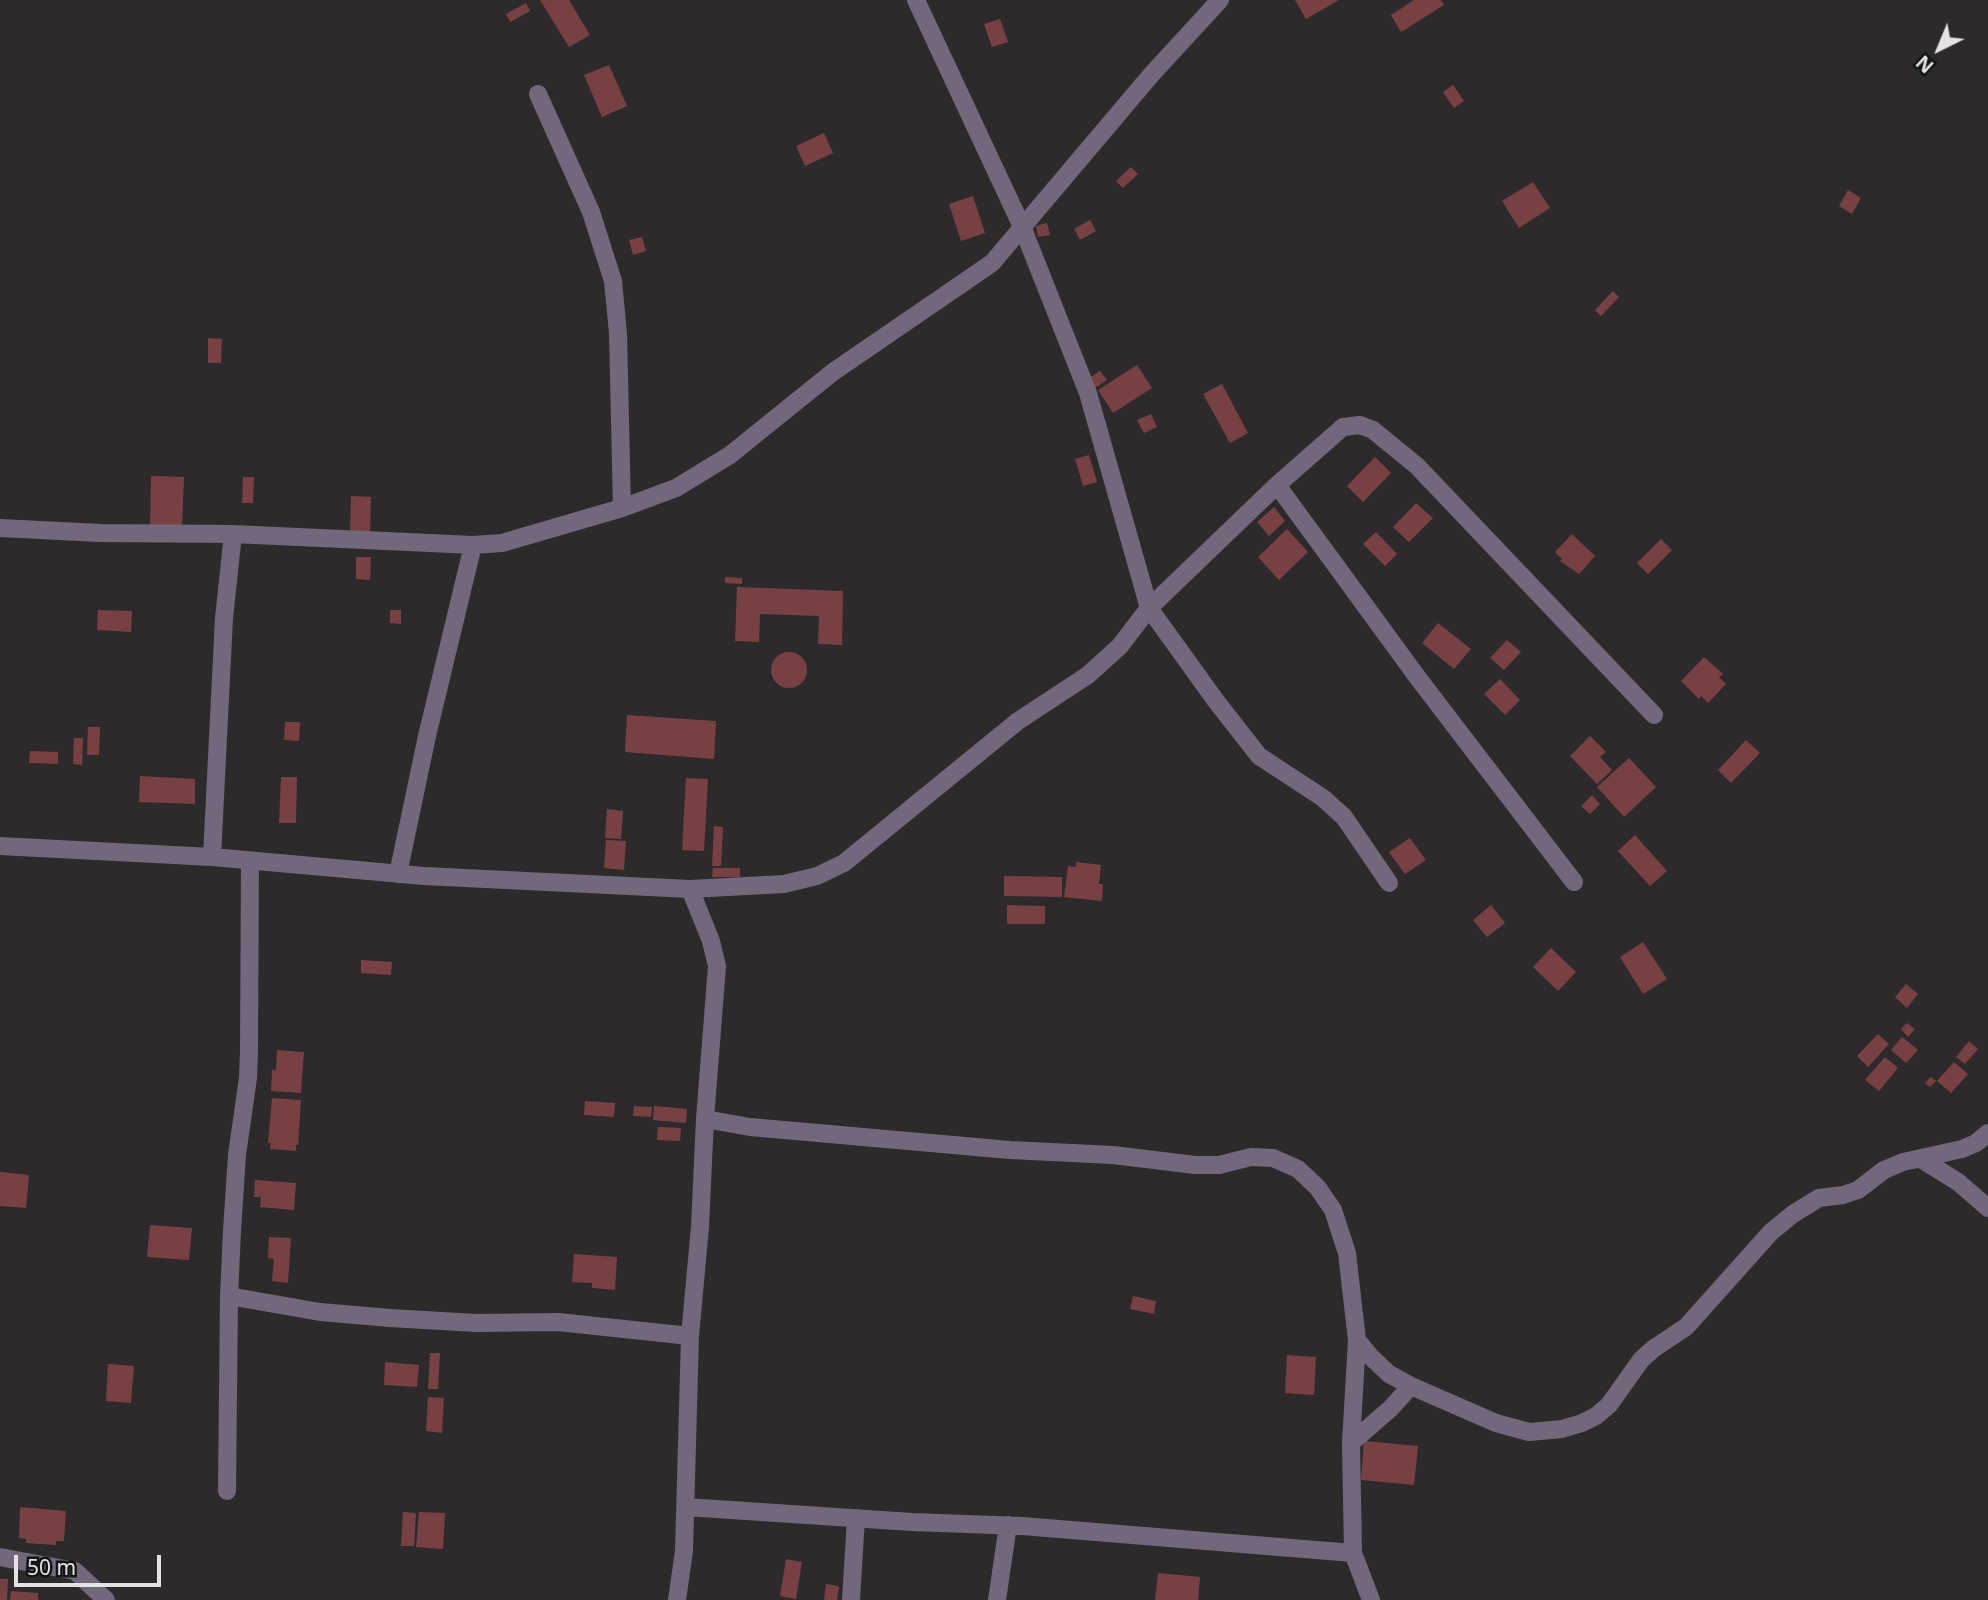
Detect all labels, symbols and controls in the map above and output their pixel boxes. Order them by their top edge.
north arrow [1904,14,1974,84]
text: N [1910,50,1939,79]
scale bar [18,1540,164,1584]
text: 50 m [27,1553,76,1581]

